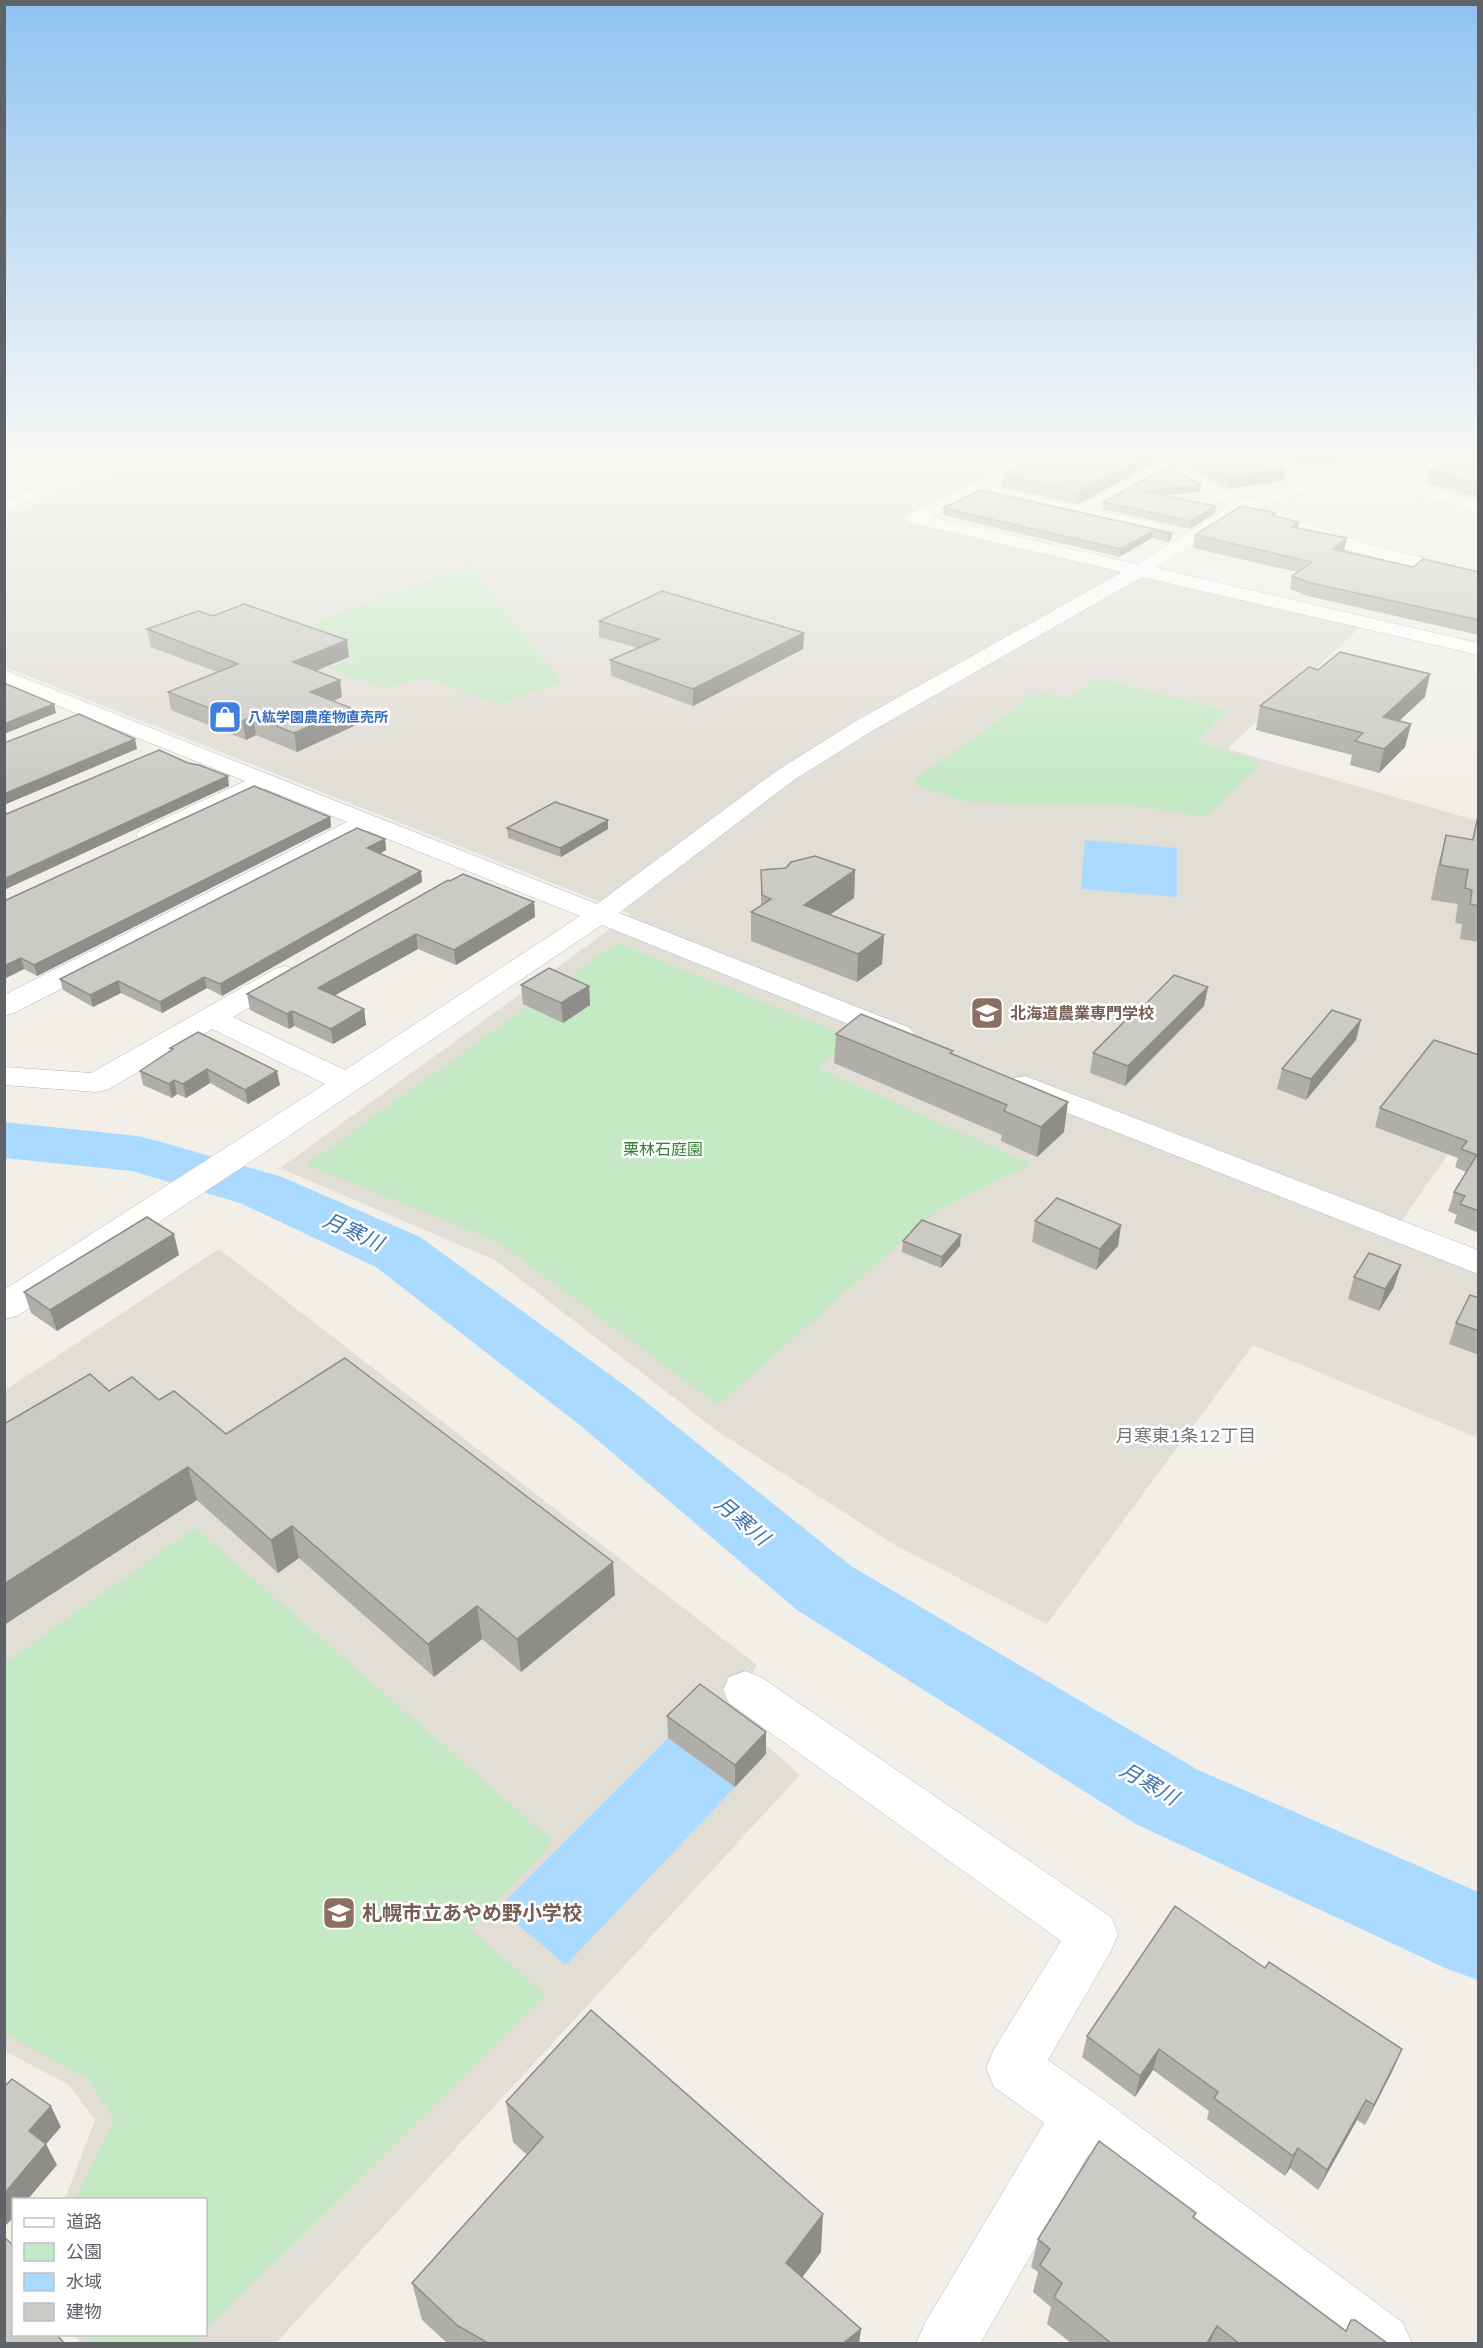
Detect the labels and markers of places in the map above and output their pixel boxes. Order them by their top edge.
shop icon: 八紘学園農産物直売所 [207,699,243,735]
place label: 八紘学園農産物直売所 [248,708,388,726]
school or university icon: 北海道農業専門学校 [969,995,1005,1031]
place label: 北海道農業専門学校 [1010,1003,1154,1023]
school or university icon: 札幌市立あやめ野小学校 [321,1895,357,1931]
place label: 札幌市立あやめ野小学校 [362,1900,582,1925]

